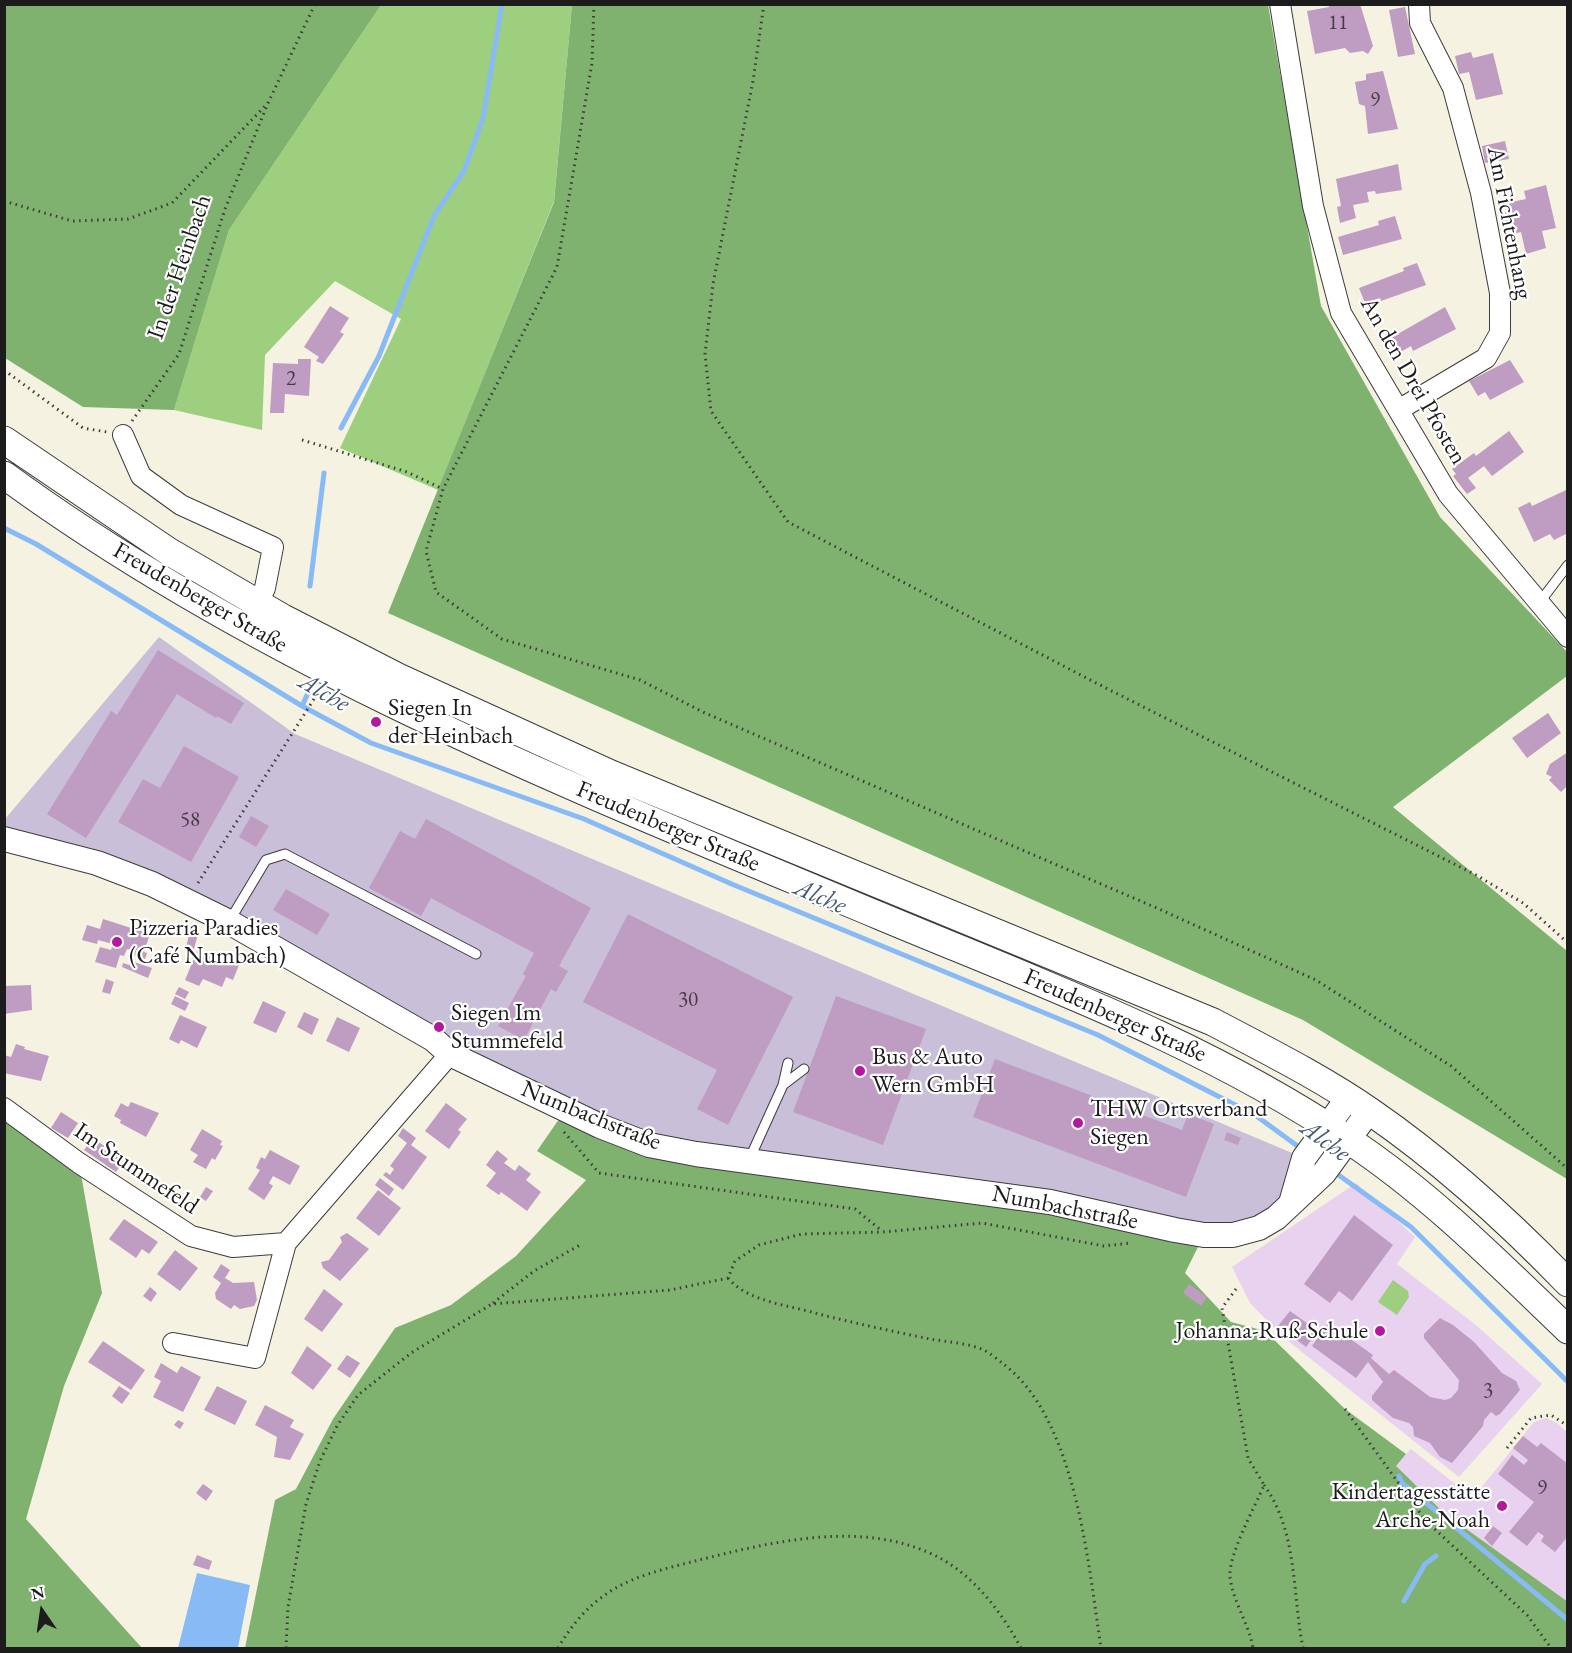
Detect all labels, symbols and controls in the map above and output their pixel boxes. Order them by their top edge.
house number: 11 [1328,10,1348,36]
house number: 9 [1370,87,1380,113]
street label: Am Fichtenhang [1480,144,1538,302]
street label: In der Heinbach [142,191,218,343]
street label: An den Drei Pfosten [1353,292,1473,470]
house number: 2 [286,366,296,392]
street label: Freudenberger Straße [108,536,292,660]
water label: Alche [293,666,355,720]
place label: Siegen In der Heinbach [388,694,513,750]
marker: Siegen In der Heinbach [369,715,383,729]
street label: Freudenberger Straße [572,775,764,879]
house number: 58 [180,807,200,833]
water label: Alche [789,872,851,922]
place label: Pizzeria Paradies (Café Numbach) [129,914,286,970]
marker: Pizzeria Paradies (Café Numbach) [110,935,124,949]
street label: Freudenberger Straße [1019,963,1211,1069]
house number: 30 [678,987,698,1013]
place label: Siegen Im Stummefeld [451,999,563,1055]
marker: Siegen Im Stummefeld [432,1020,446,1034]
place label: Bus & Auto Wern GmbH [872,1043,994,1099]
marker: Bus & Auto Wern GmbH [853,1064,867,1078]
street label: Numbachstraße [517,1075,665,1157]
place label: THW Ortsverband Siegen [1090,1095,1267,1151]
water label: Alche [1294,1113,1356,1169]
marker: THW Ortsverband Siegen [1071,1116,1085,1130]
street label: Im Stummefeld [68,1117,204,1221]
street label: Numbachstraße [989,1180,1141,1236]
place label: Johanna-Ruß-Schule [1175,1317,1368,1345]
marker: Johanna-Ruß-Schule [1373,1324,1387,1338]
house number: 3 [1483,1378,1493,1404]
house number: 9 [1537,1475,1547,1501]
place label: Kindertagesstätte Arche-Noah [1332,1478,1490,1534]
marker: Kindertagesstätte Arche-Noah [1495,1499,1509,1513]
north arrow [12,1581,72,1641]
text: N [29,1581,47,1605]

